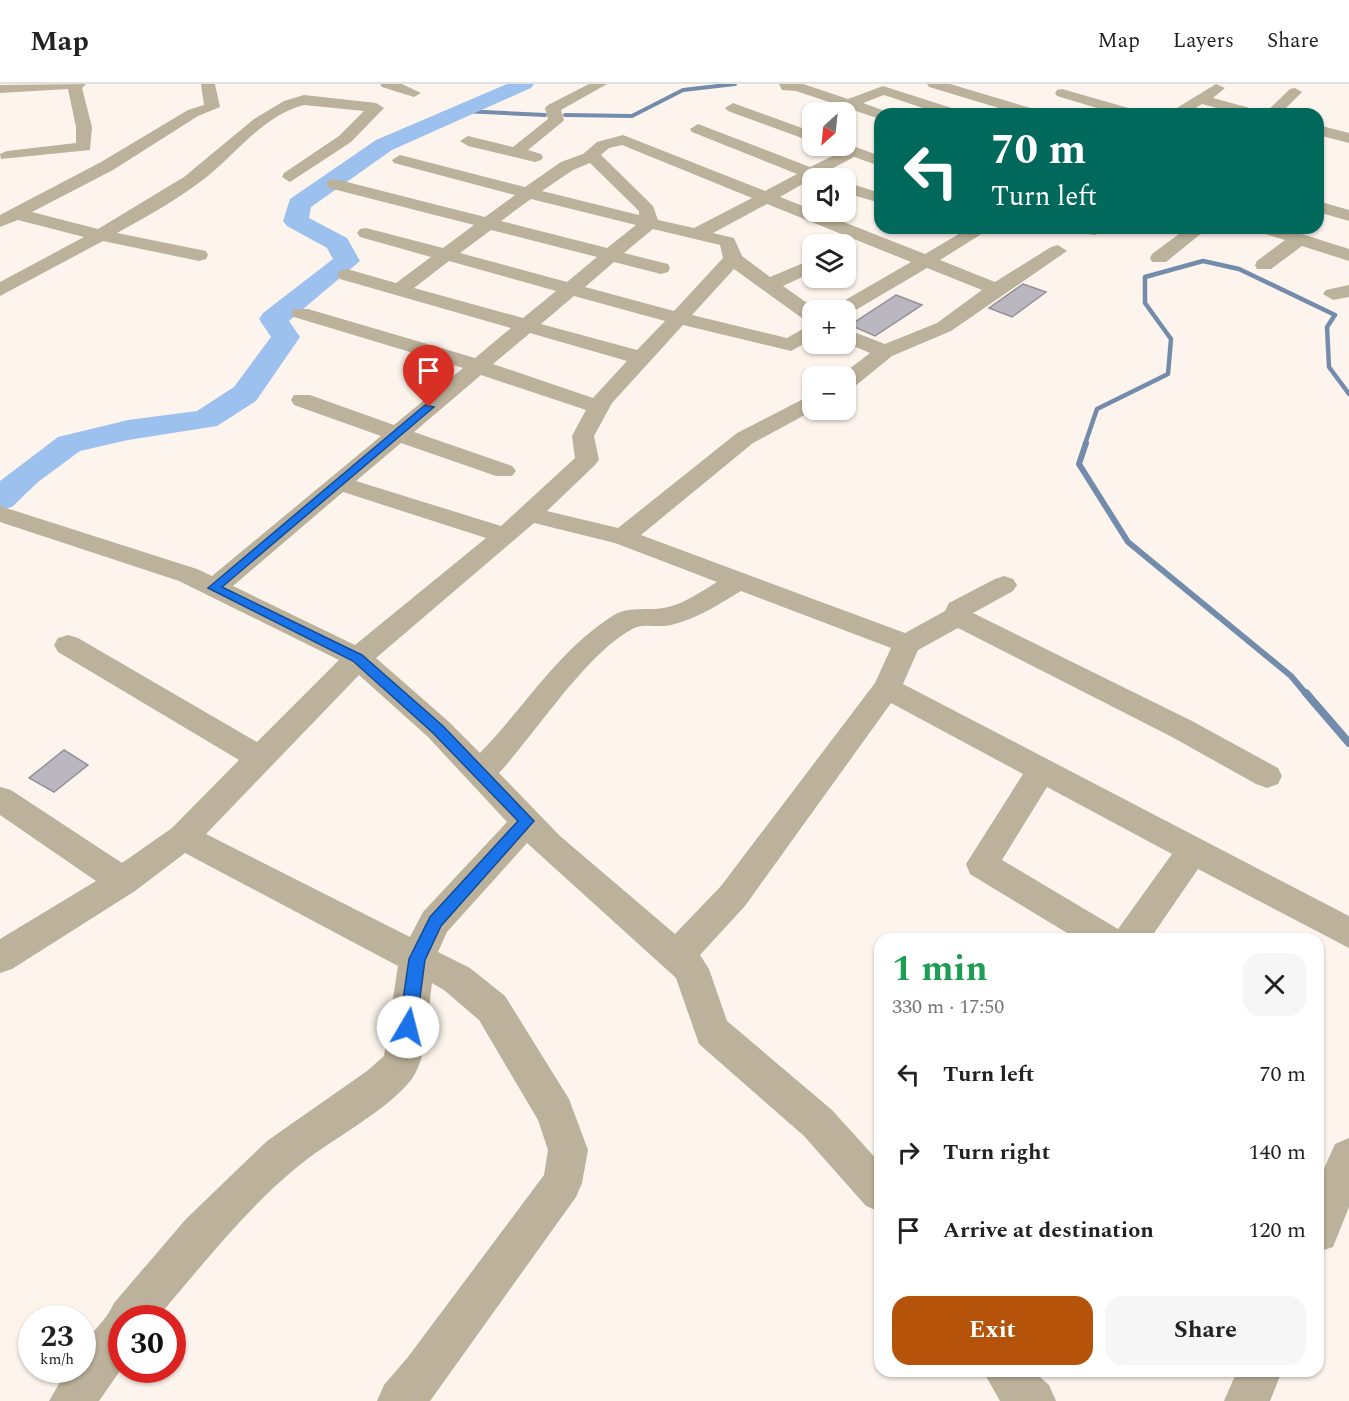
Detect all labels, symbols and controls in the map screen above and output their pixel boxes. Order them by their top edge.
text: Map [30,20,89,63]
text: Map [1098,25,1140,57]
text: Layers [1173,25,1234,57]
text: Share [1267,25,1319,57]
north arrow [802,102,856,156]
map controls [802,102,856,420]
text: 70 m [991,119,1086,182]
icon: left [892,132,970,210]
button: sound [802,168,856,222]
text: Turn left [991,176,1097,218]
button: layers [802,234,856,288]
button: + [802,300,856,354]
pin [403,345,454,407]
icon: arrive [412,354,445,387]
button: − [802,366,856,420]
text: 1 min [892,942,988,997]
button: close [1243,953,1306,1016]
text: 330 m · 17:50 [892,992,1004,1022]
position arrow [376,995,440,1059]
icon: left [892,1058,925,1091]
text: Turn left [943,1058,1035,1091]
text: 70 m [1260,1058,1306,1091]
icon: right [892,1136,925,1169]
text: Turn right [943,1136,1050,1169]
text: 140 m [1249,1136,1306,1169]
icon: arrive [892,1214,925,1247]
text: Arrive at destination [943,1214,1154,1247]
text: 120 m [1249,1214,1306,1247]
button: Exit [892,1296,1093,1365]
button: Share [1105,1296,1306,1365]
speed limit sign: 30 [108,1305,186,1383]
text: 23 [40,1314,74,1360]
text: km/h [40,1348,74,1371]

